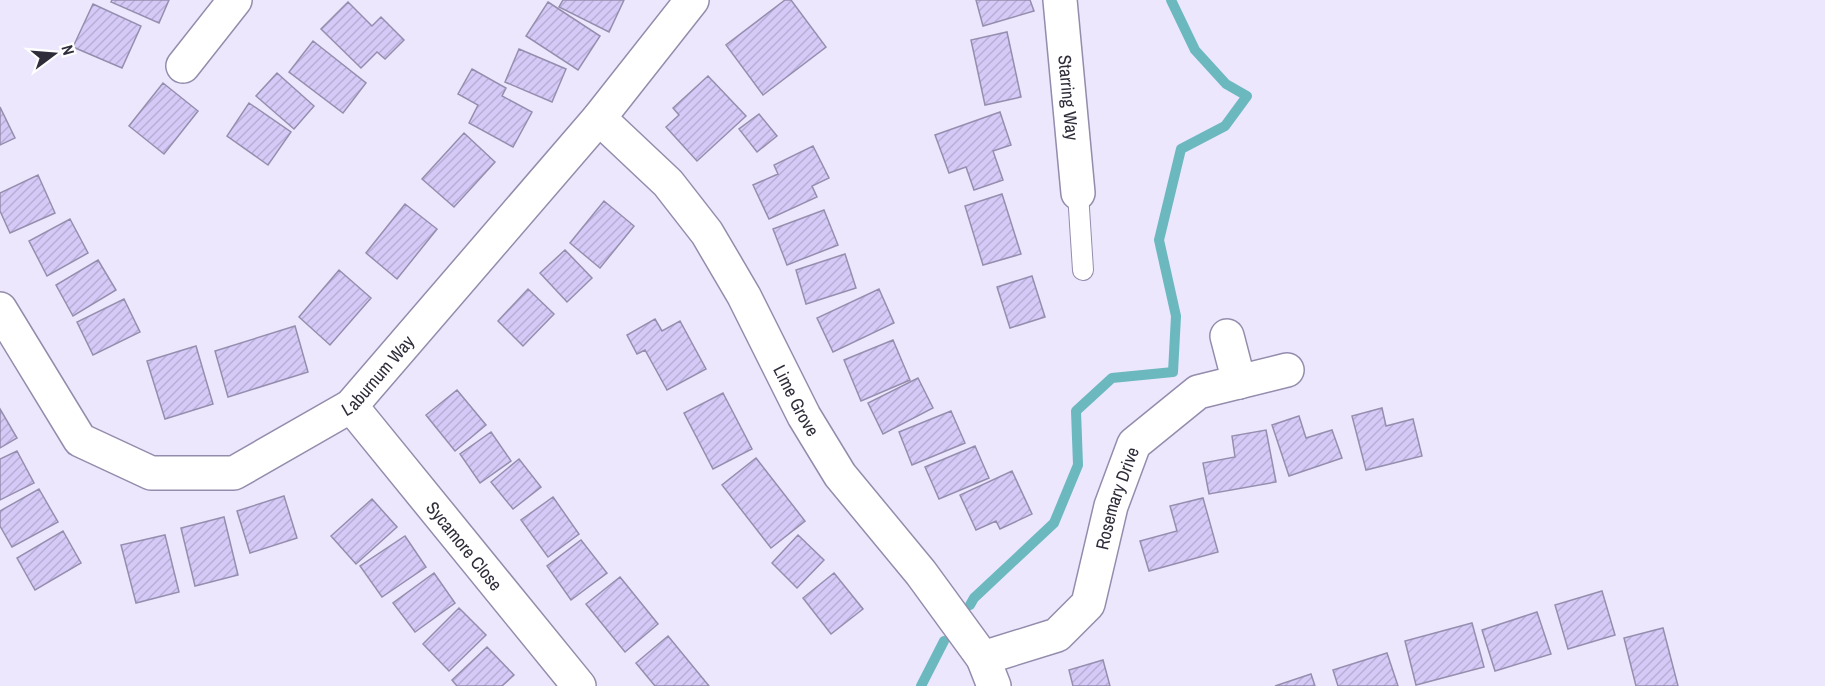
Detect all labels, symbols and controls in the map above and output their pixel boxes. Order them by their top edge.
north arrow [24,24,84,84]
text: N [57,42,80,57]
street label: Starring Way [1053,54,1086,142]
street label: Laburnum Way [337,329,420,422]
street label: Lime Grove [768,360,826,441]
street label: Rosemary Drive [1089,443,1144,552]
street label: Sycamore Close [421,496,509,595]

